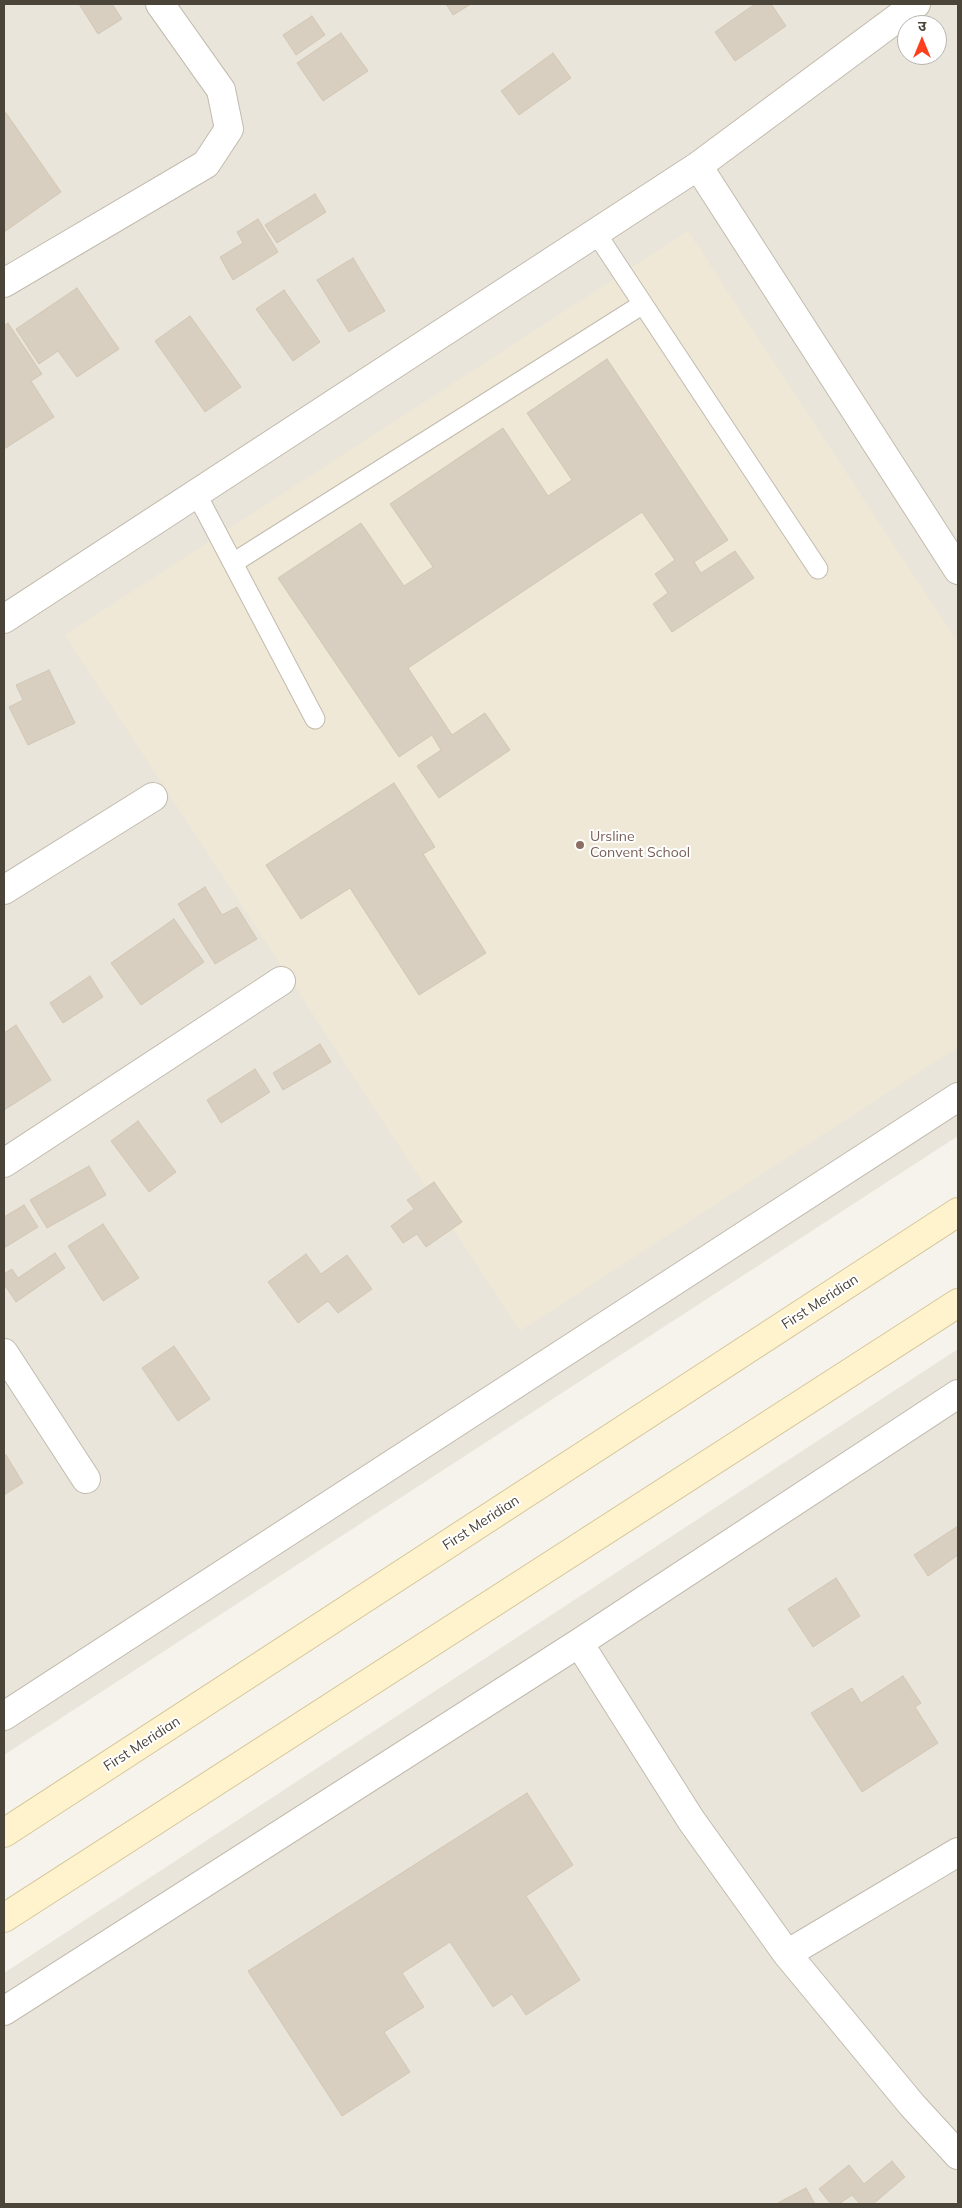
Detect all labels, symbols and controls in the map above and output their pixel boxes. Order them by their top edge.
north arrow [897,15,947,65]
text: उ [918,17,926,35]
place label: Ursline Convent School [590,829,690,862]
marker: Ursline Convent School [574,839,586,851]
street label: First Meridian [779,1271,861,1333]
street label: First Meridian [440,1492,522,1554]
street label: First Meridian [101,1713,183,1775]

